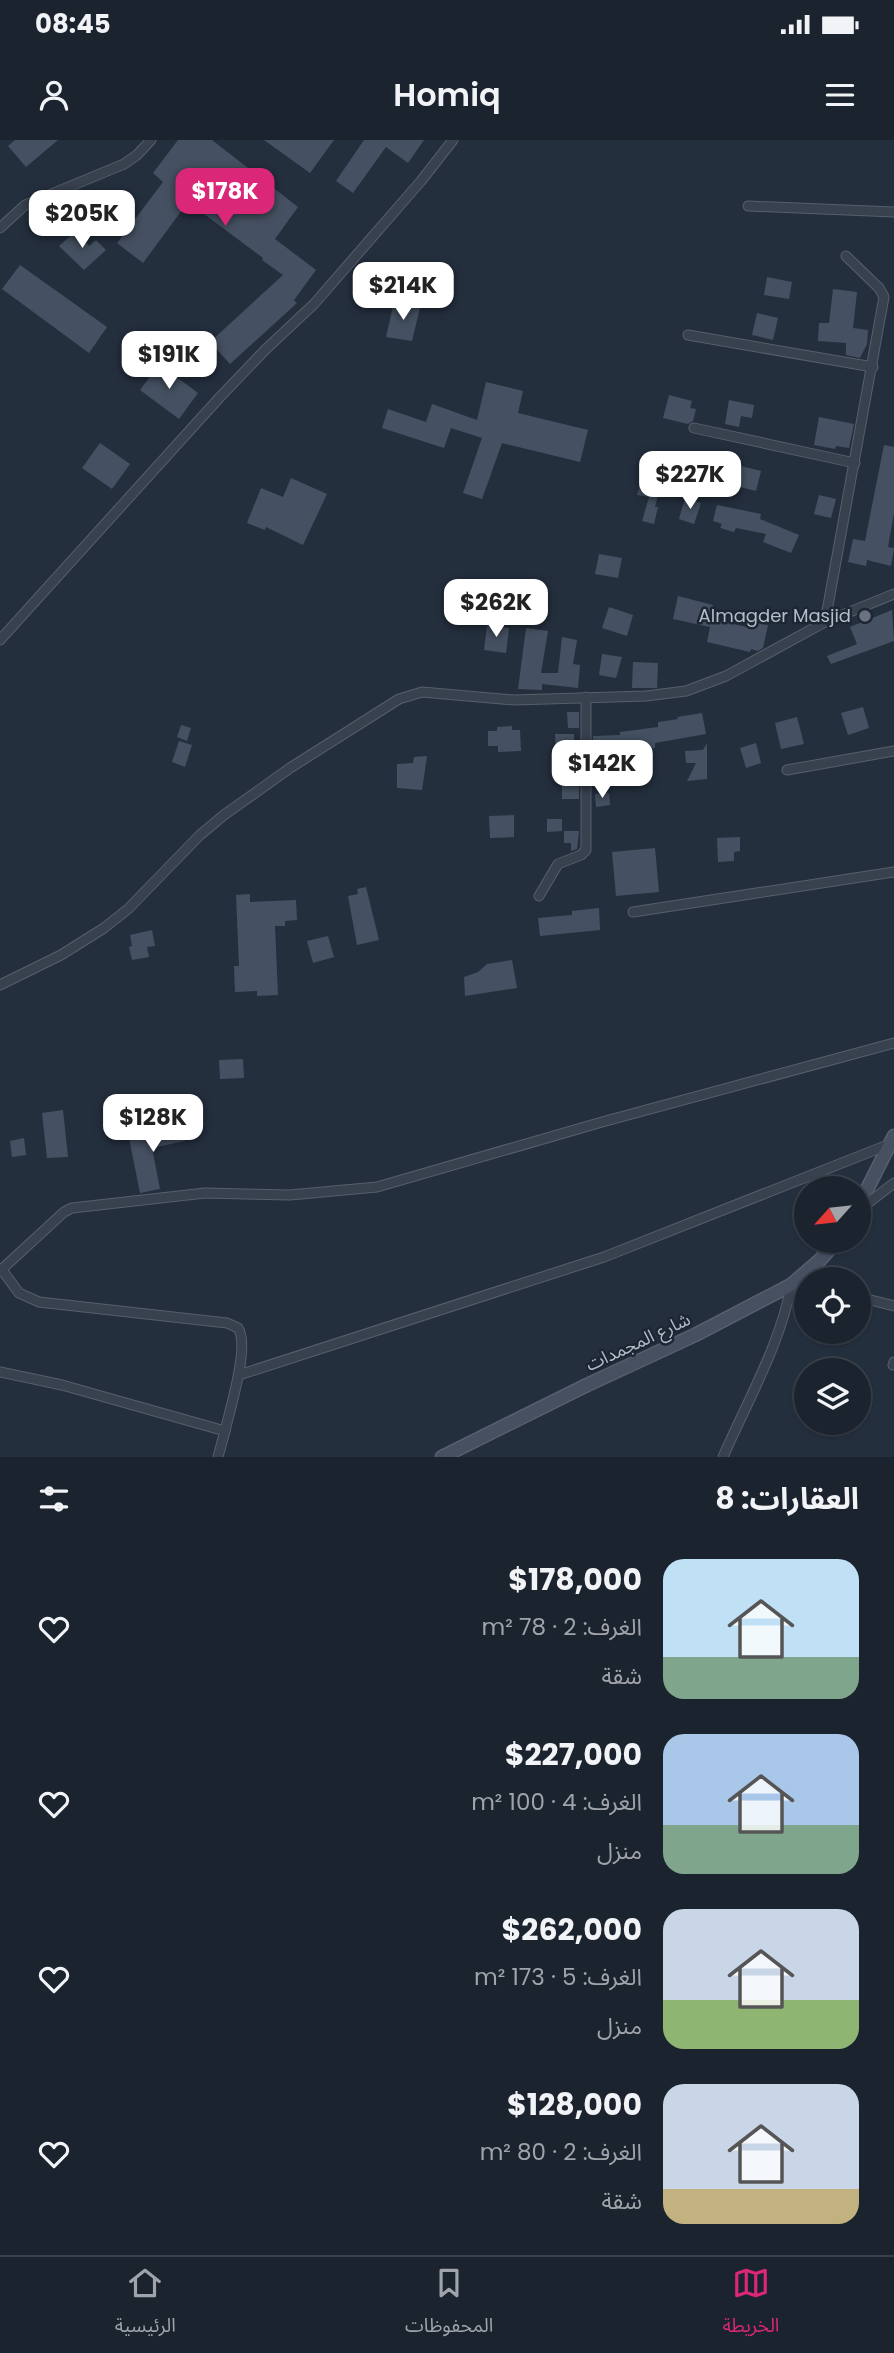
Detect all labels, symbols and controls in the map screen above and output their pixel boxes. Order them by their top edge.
text: 08:45 [35,6,111,42]
text: Homiq [393,72,501,117]
icon: person [35,76,73,114]
icon: menu [821,76,859,114]
pin: $178K [176,168,274,228]
text: $178K [191,175,259,207]
pin: $205K [33,190,131,250]
text: $205K [45,197,119,229]
pin: $214K [354,262,452,322]
text: $214K [369,269,437,301]
pin: $191K [120,331,218,391]
text: $191K [138,338,200,370]
pin: $227K [641,452,739,511]
text: $227K [655,458,725,490]
pin: $262K [447,580,545,639]
text: $262K [460,586,532,618]
place label: Almagder Masjid [699,603,851,628]
marker: Almagder Masjid [857,608,873,624]
pin: $142K [553,740,651,800]
text: $142K [568,747,636,779]
pin: $128K [104,1094,202,1154]
text: $128K [119,1101,187,1133]
north arrow [794,1176,872,1253]
map controls [794,1176,871,1435]
button: locate [794,1267,871,1344]
street label: شارع المجمدات [581,1306,695,1379]
button: layers [794,1358,871,1435]
text: العقارات: 8 [715,1477,859,1520]
icon: filters [35,1480,73,1518]
text: $178,000 [508,1558,642,1601]
icon: home [719,1587,803,1671]
icon: heart [35,1610,73,1648]
text: الغرف: 2 · 78 m² [482,1611,642,1643]
text: شقة [601,1660,642,1692]
text: $227,000 [505,1733,642,1776]
icon: home [719,1762,803,1846]
icon: heart [35,1785,73,1823]
text: الغرف: 4 · 100 m² [471,1786,642,1818]
text: منزل [597,1835,642,1867]
text: $262,000 [502,1908,642,1951]
icon: home [719,1937,803,2021]
icon: heart [35,1960,73,1998]
text: الغرف: 5 · 173 m² [474,1961,642,1993]
text: منزل [597,2010,642,2042]
text: $128,000 [507,2083,642,2126]
icon: home [719,2112,803,2196]
icon: heart [35,2135,73,2173]
text: الغرف: 2 · 80 m² [480,2136,642,2168]
text: شقة [601,2185,642,2217]
tab: الرئيسية [115,2264,176,2346]
tab: المحفوظات [405,2264,493,2346]
tab: الخريطة [722,2264,779,2346]

